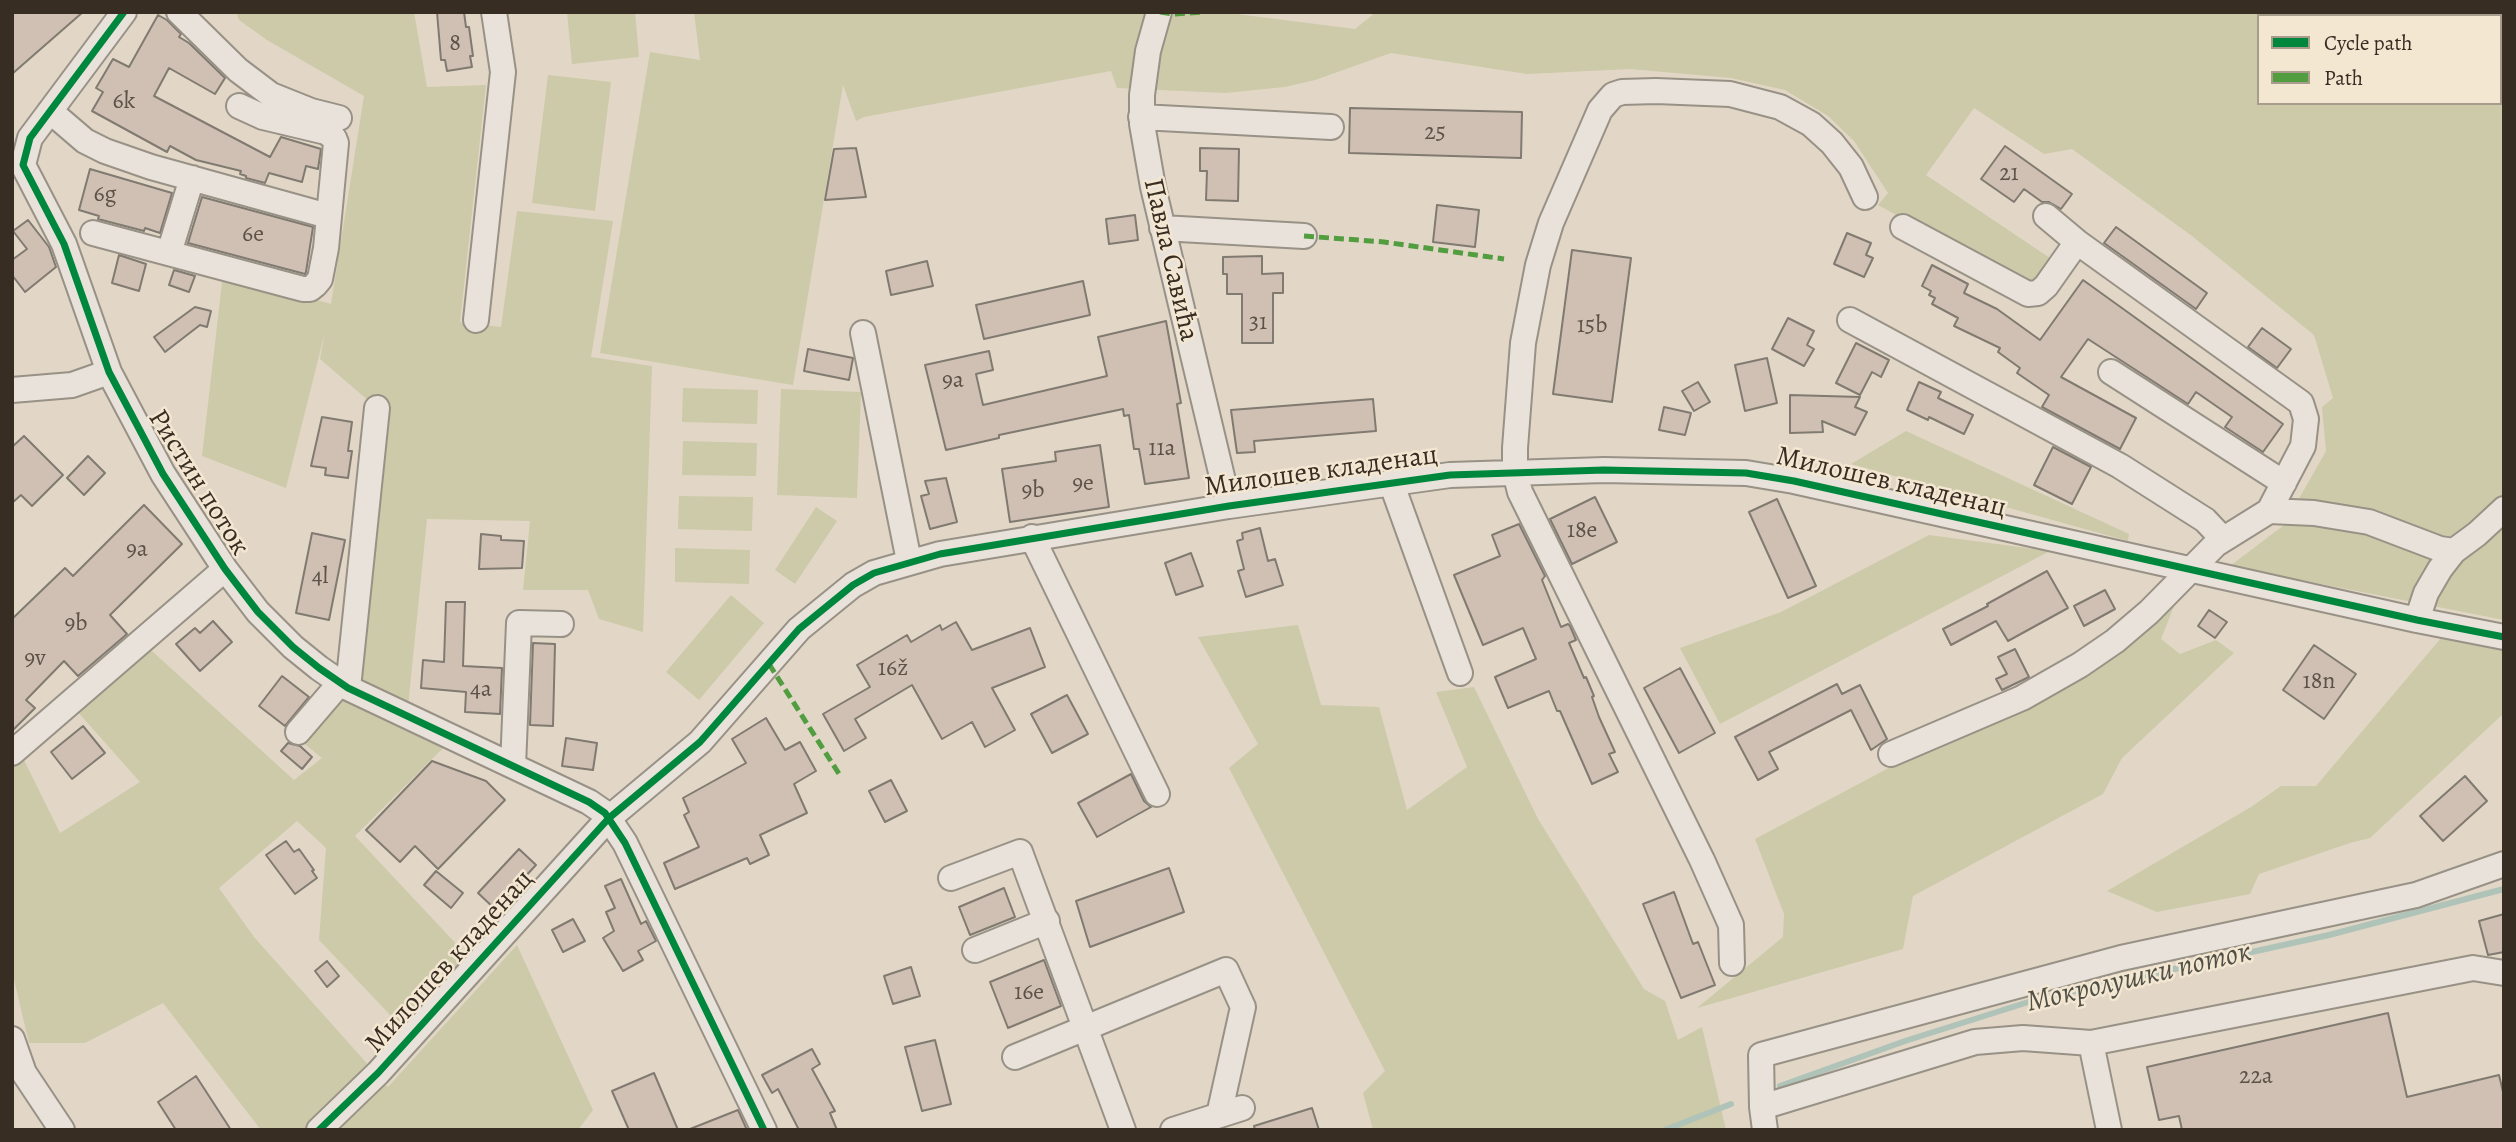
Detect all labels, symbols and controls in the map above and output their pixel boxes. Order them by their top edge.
legend [2257,14,2502,105]
text: Cycle path [2324,29,2413,57]
house number: 8 [449,30,461,58]
text: Path [2324,64,2363,92]
house number: 6k [112,88,136,116]
house number: 25 [1424,119,1446,147]
house number: 21 [1999,160,2019,188]
street label: Павла Савића [1135,175,1205,345]
house number: 6g [93,181,117,209]
house number: 6e [242,221,264,249]
house number: 31 [1249,309,1267,337]
house number: 15b [1577,312,1607,340]
house number: 9a [942,367,964,395]
street label: Ристин поток [140,404,256,562]
house number: 11a [1148,435,1176,463]
street label: Милошев кладенац [1202,439,1440,505]
street label: Милошев кладенац [1773,440,2009,526]
house number: 9e [1072,470,1094,498]
house number: 9b [1021,477,1045,505]
house number: 18e [1567,517,1597,545]
house number: 9a [126,536,148,564]
house number: 4l [312,563,328,591]
house number: 9b [64,610,88,638]
house number: 9v [24,645,46,673]
house number: 16ž [878,655,908,683]
house number: 18n [2303,668,2335,696]
house number: 4a [470,676,492,704]
street label: Милошев кладенац [359,863,541,1061]
water label: Мокролушки поток [2023,935,2255,1021]
house number: 16e [1014,979,1044,1007]
house number: 22a [2239,1063,2273,1091]

